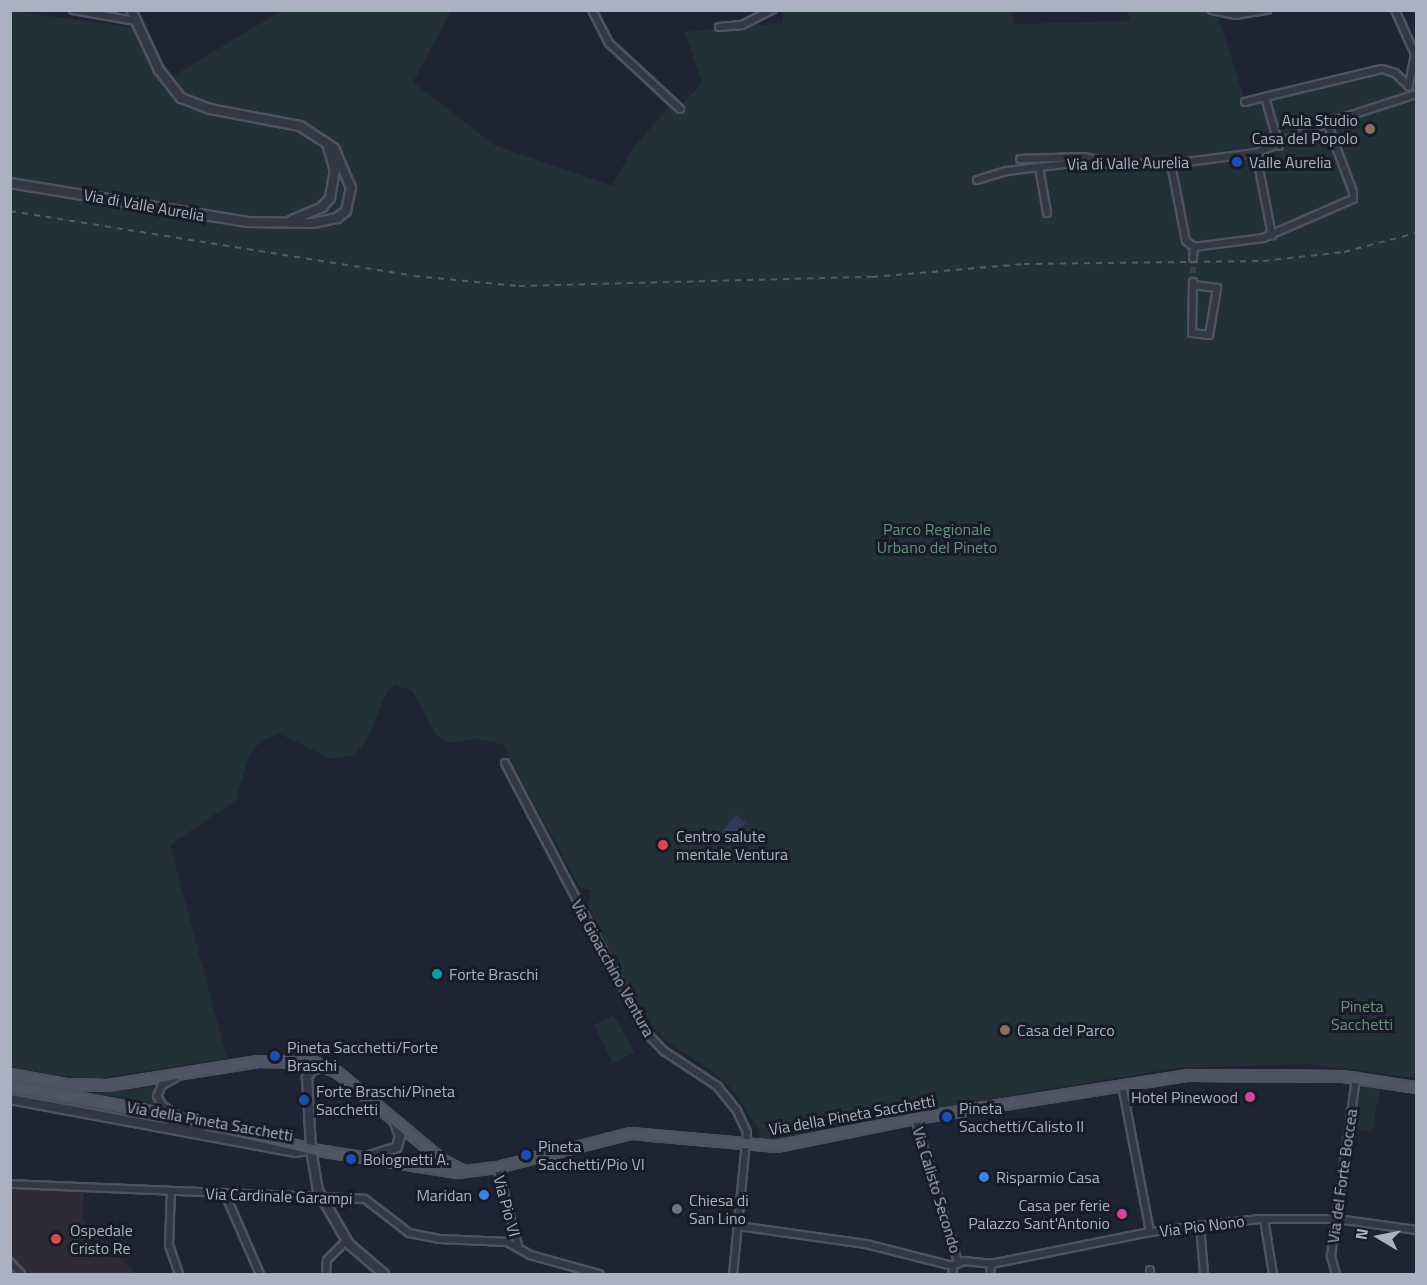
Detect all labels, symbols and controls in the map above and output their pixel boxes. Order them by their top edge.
place label: Aula Studio Casa del Popolo [1252,110,1358,148]
marker: Aula Studio Casa del Popolo [1363,122,1377,136]
street label: Via di Valle Aurelia [1067,152,1189,174]
place label: Valle Aurelia [1249,152,1332,172]
marker: Valle Aurelia [1230,155,1244,169]
street label: Via di Valle Aurelia [82,185,206,225]
park label: Parco Regionale Urbano del Pineto [877,519,997,557]
place label: Centro salute mentale Ventura [676,826,788,864]
marker: Centro salute mentale Ventura [654,836,672,854]
street label: Via Gioacchino Ventura [567,896,659,1040]
place label: Forte Braschi [449,964,538,984]
marker: Forte Braschi [430,967,444,981]
park label: Pineta Sacchetti [1331,996,1393,1034]
place label: Casa del Parco [1017,1020,1115,1040]
marker: Casa del Parco [998,1023,1012,1037]
place label: Pineta Sacchetti/Forte Braschi [287,1037,438,1075]
marker: Pineta Sacchetti/Forte Braschi [268,1049,282,1063]
place label: Forte Braschi/Pineta Sacchetti [316,1081,455,1119]
place label: Hotel Pinewood [1131,1087,1238,1107]
marker: Hotel Pinewood [1243,1090,1257,1104]
street label: Via della Pineta Sacchetti [767,1091,937,1139]
marker: Forte Braschi/Pineta Sacchetti [297,1093,311,1107]
street label: Via della Pineta Sacchetti [125,1097,295,1145]
place label: Pineta Sacchetti/Calisto II [959,1098,1084,1136]
street label: Via del Forte Boccea [1323,1108,1361,1244]
marker: Pineta Sacchetti/Calisto II [940,1110,954,1124]
street label: Via Calisto Secondo [909,1125,965,1255]
place label: Pineta Sacchetti/Pio VI [538,1136,645,1174]
marker: Pineta Sacchetti/Pio VI [519,1148,533,1162]
place label: Bolognetti A. [363,1149,450,1169]
marker: Bolognetti A. [344,1152,358,1166]
place label: Risparmio Casa [996,1167,1100,1187]
marker: Risparmio Casa [977,1170,991,1184]
street label: Via Pio VI [490,1173,524,1239]
street label: Via Cardinale Garampi [205,1184,353,1208]
place label: Maridan [416,1185,472,1205]
marker: Maridan [477,1188,491,1202]
place label: Chiesa di San Lino [689,1190,749,1228]
place label: Casa per ferie Palazzo Sant'Antonio [968,1195,1110,1233]
marker: Chiesa di San Lino [670,1202,684,1216]
marker: Casa per ferie Palazzo Sant'Antonio [1115,1207,1129,1221]
north arrow [1349,1207,1409,1267]
street label: Via Pio Nono [1158,1211,1246,1241]
place label: Ospedale Cristo Re [70,1220,133,1258]
text: N [1348,1226,1374,1241]
marker: Ospedale Cristo Re [47,1230,65,1248]

